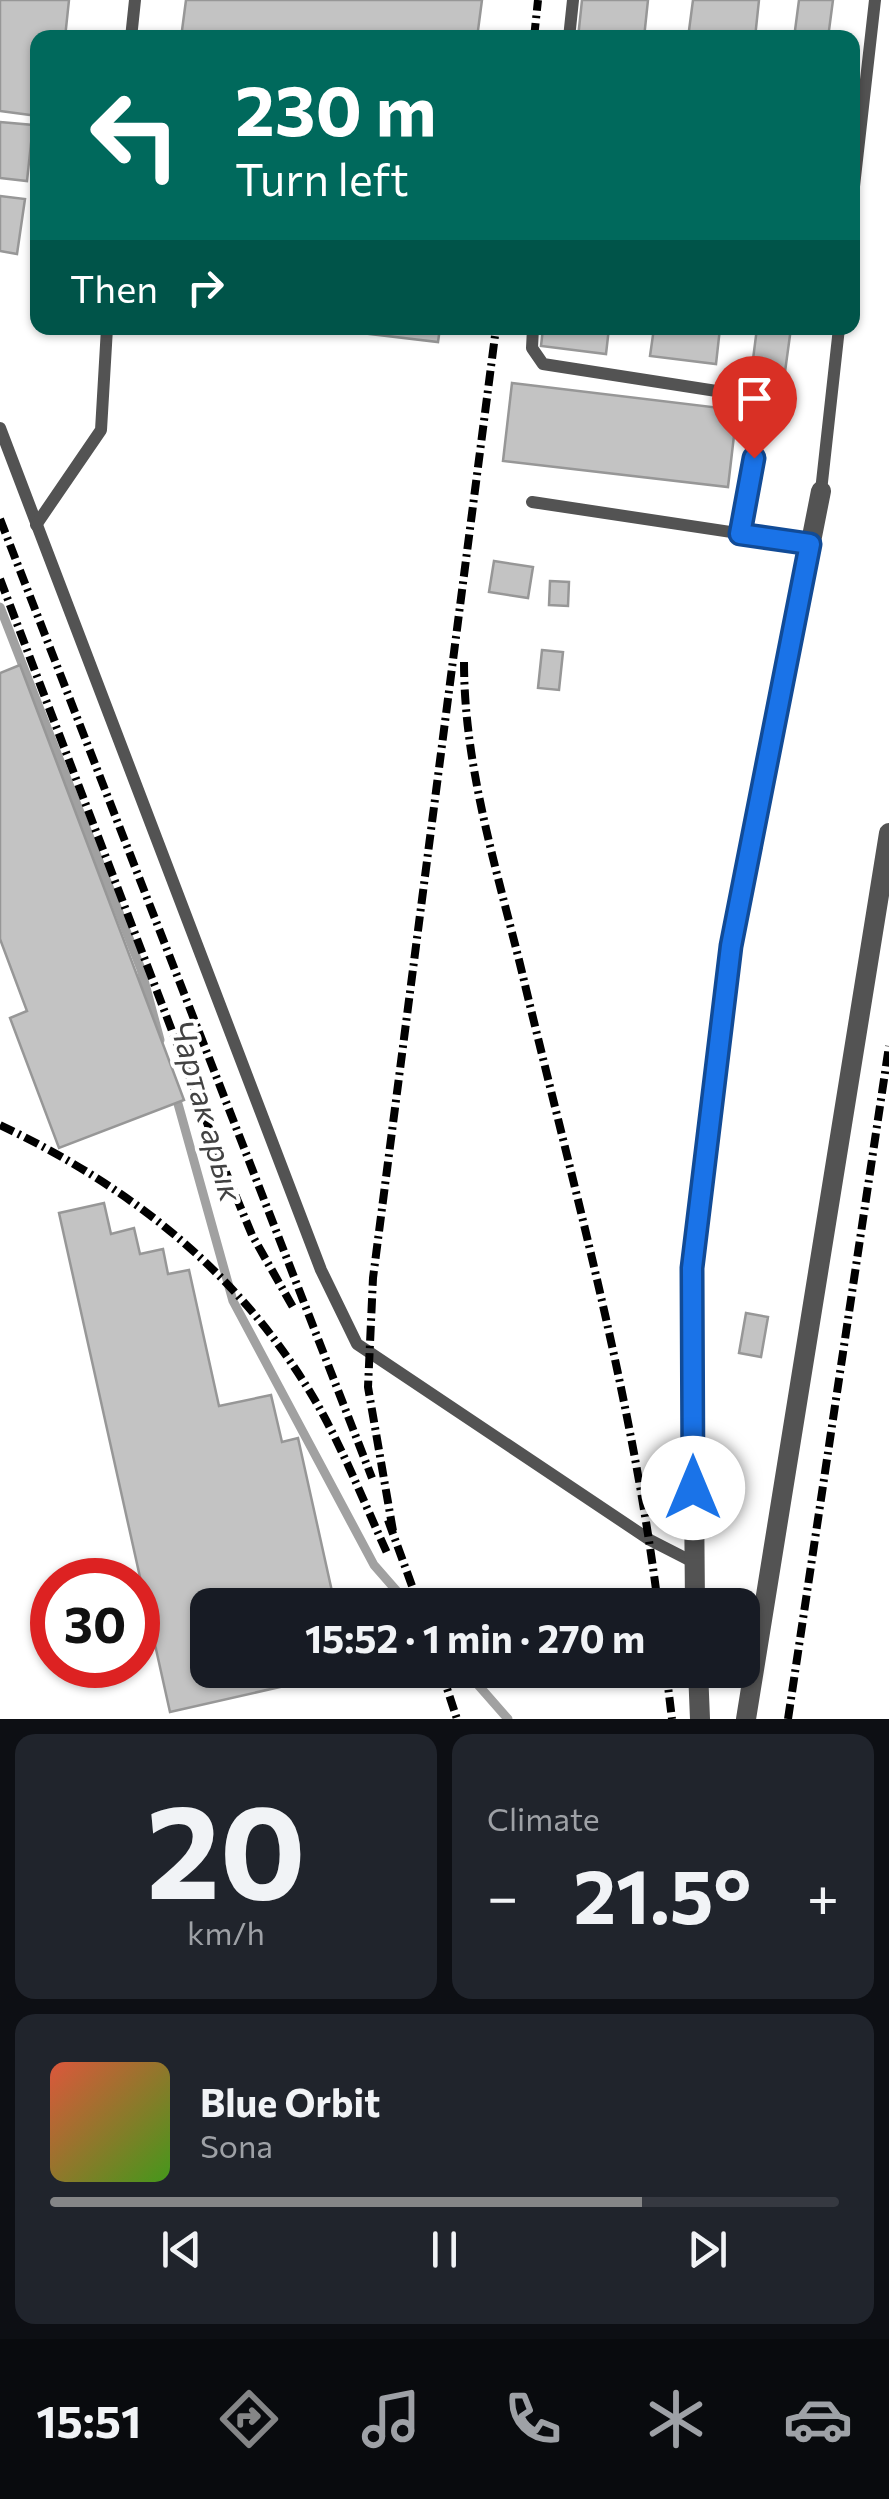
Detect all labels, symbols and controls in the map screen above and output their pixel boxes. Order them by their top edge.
text: 230 m [235,65,437,150]
icon: left [70,70,200,200]
text: Turn left [235,150,409,205]
icon: right [178,260,233,315]
text: Then [70,264,158,311]
pin [712,356,797,459]
icon: arrive [727,371,782,426]
water label: Чартак арык [163,1015,253,1207]
position arrow [641,1436,745,1540]
speed limit sign: 30 [30,1558,160,1688]
text: 15:52 · 1 min · 270 m [305,1614,645,1661]
text: 20 [146,1767,306,1926]
text: Climate [487,1798,600,1838]
text: 21.5° [573,1848,752,1939]
text: − [487,1861,518,1928]
text: + [807,1861,839,1928]
text: km/h [187,1912,265,1952]
text: Blue Orbit [200,2078,380,2125]
text: Sona [200,2125,273,2165]
icon: previous [154,2222,209,2277]
icon: pause [417,2222,472,2277]
icon: next [680,2222,735,2277]
icon: directions [214,2384,284,2454]
icon: music [356,2384,426,2454]
icon: phone [498,2384,568,2454]
icon: climate [641,2384,711,2454]
icon: car [783,2384,853,2454]
text: 15:51 [36,2392,141,2447]

